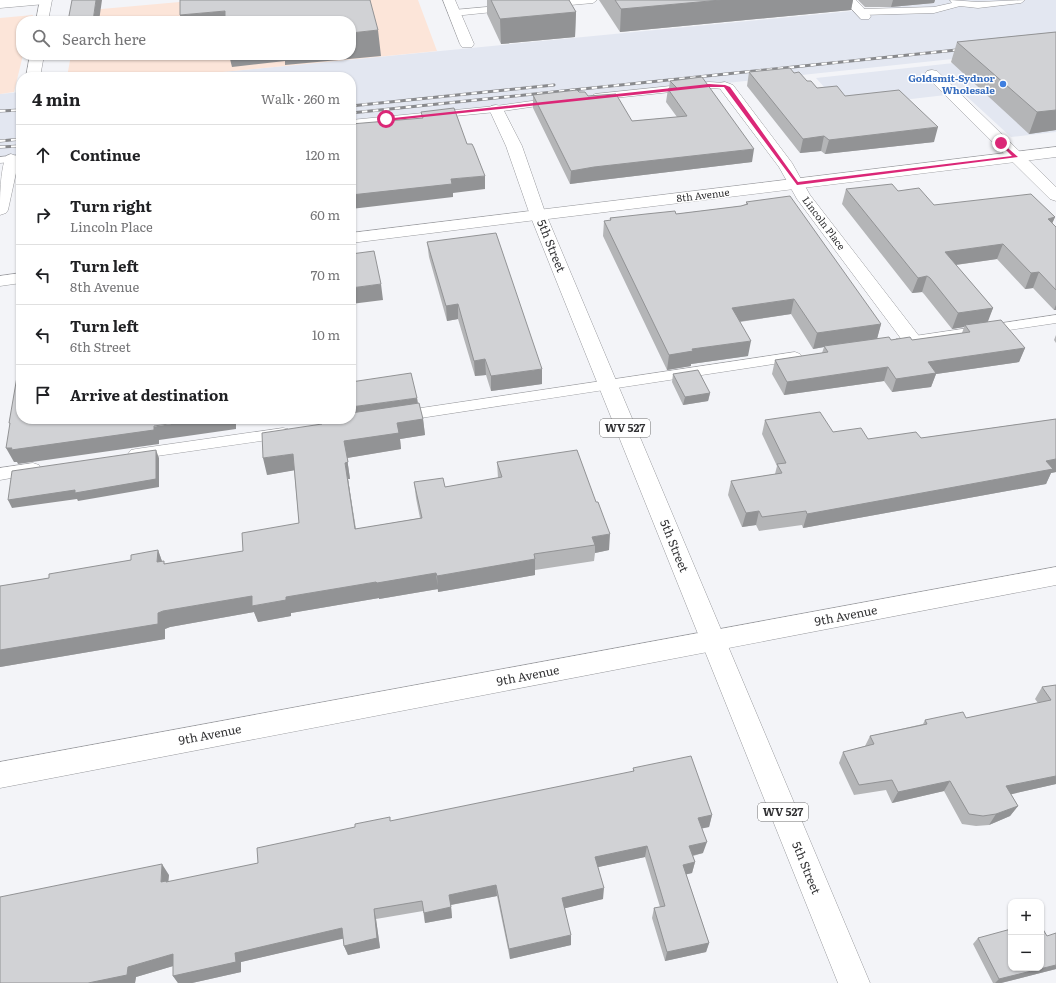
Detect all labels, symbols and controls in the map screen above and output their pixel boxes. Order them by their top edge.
search box [16,16,356,60]
icon: search [30,27,52,49]
text: Search here [62,27,146,50]
place label: Goldsmit-Sydnor Wholesale [908,70,996,97]
marker: Goldsmit-Sydnor Wholesale [998,79,1008,89]
text: 4 min [32,86,81,111]
text: Walk · 260 m [261,89,340,108]
route start [377,110,395,128]
route end [992,134,1010,152]
text: Continue [70,143,140,166]
icon: ahead [32,144,54,166]
text: 120 m [305,145,340,164]
street label: 8th Avenue [676,184,730,205]
street label: Lincoln Place [799,193,850,253]
text: Turn right [70,194,152,217]
icon: right [32,204,54,226]
text: 60 m [310,205,340,224]
street label: 5th Street [533,216,571,275]
text: Lincoln Place [70,217,153,236]
text: Turn left [70,254,139,277]
icon: left [32,264,54,286]
text: 70 m [311,265,340,284]
text: 8th Avenue [70,277,139,296]
text: Turn left [70,314,139,337]
icon: left [32,324,54,346]
text: 10 m [312,325,340,344]
text: 6th Street [70,337,131,356]
text: Arrive at destination [70,383,229,406]
icon: arrive [32,384,54,406]
road number: WV 527 [600,419,650,437]
street label: 5th Street [656,516,694,575]
street label: 9th Avenue [813,600,879,630]
street label: 9th Avenue [495,660,561,690]
street label: 9th Avenue [177,719,243,749]
road number: WV 527 [758,803,808,821]
street label: 5th Street [788,838,826,897]
map controls [1008,899,1044,971]
button: + [1008,899,1044,935]
button: − [1008,935,1044,971]

